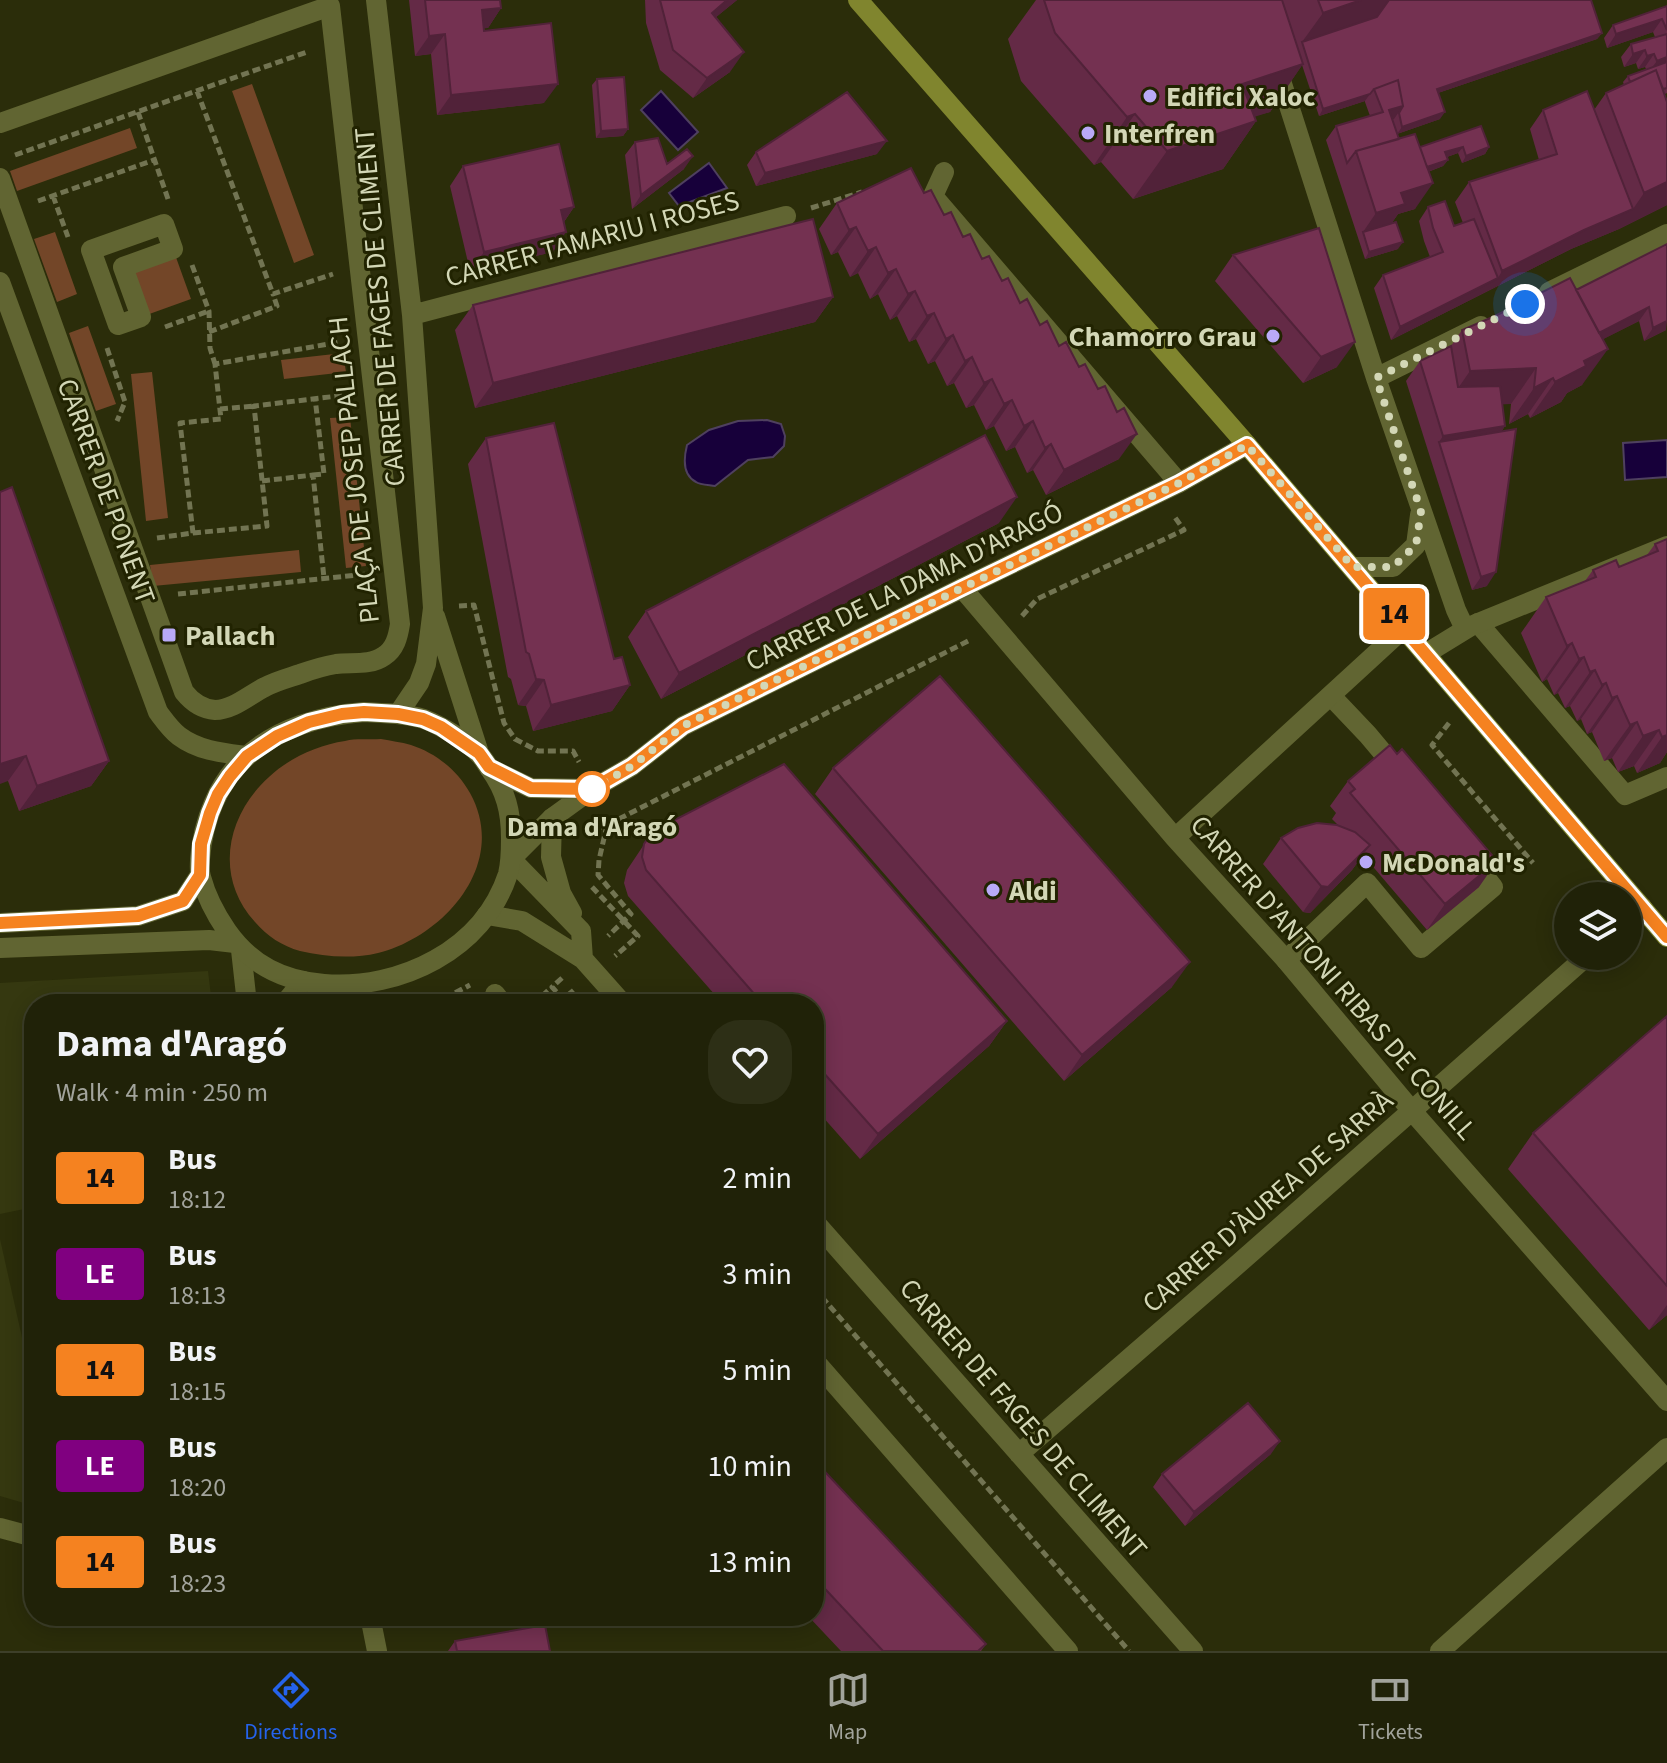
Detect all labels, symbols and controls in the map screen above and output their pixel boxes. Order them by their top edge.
place label: Edifici Xaloc [1166,77,1316,117]
marker: Edifici Xaloc [1141,87,1159,105]
place label: Interfren [1104,114,1215,154]
marker: Interfren [1079,124,1097,142]
street label: CARRER DE FAGES DE CLIMENT [344,126,416,488]
street label: CARRER TAMARIU I ROSES [441,180,744,298]
your location [1505,284,1545,324]
street label: PLAÇA DE JOSEP PALLACH [318,315,390,625]
place label: Chamorro Grau [1068,317,1257,357]
marker: Chamorro Grau [1264,327,1282,345]
street label: CARRER DE PONENT [47,373,165,610]
street label: CARRER DE LA DAMA D'ARAGÓ [739,492,1070,681]
line badge: 14 [1358,588,1430,640]
text: 14 [1379,594,1409,634]
place label: Pallach [185,616,275,656]
marker: Pallach [160,626,178,644]
marker: Dama d'Aragó [575,772,609,806]
street label: CARRER D'ANTONI RIBAS DE CONILL [1181,806,1486,1149]
place label: Dama d'Aragó [507,807,677,847]
place label: McDonald's [1382,843,1525,883]
marker: McDonald's [1357,853,1375,871]
place label: Aldi [1008,871,1057,911]
marker: Aldi [984,881,1002,899]
map controls [1554,882,1642,970]
button: layers [1554,882,1642,970]
text: Dama d'Aragó [56,1017,287,1071]
button: heart [708,1020,792,1104]
text: Walk · 4 min · 250 m [56,1074,268,1111]
street label: CARRER D'ÀUREA DE SARRÀ [1133,1081,1403,1322]
text: Bus [168,1138,216,1181]
text: 2 min [722,1157,792,1200]
text: 14 [85,1158,115,1198]
text: 18:12 [168,1181,226,1218]
text: Bus [168,1234,216,1277]
text: 3 min [722,1253,792,1296]
text: LE [85,1254,115,1294]
street label: CARRER DE FAGES DE CLIMENT [890,1270,1156,1568]
text: 18:13 [168,1277,226,1314]
text: Bus [168,1330,216,1373]
text: 5 min [722,1349,792,1392]
text: 14 [85,1350,115,1390]
text: 18:15 [168,1373,226,1410]
text: Bus [168,1426,216,1469]
text: 10 min [708,1445,792,1488]
text: LE [85,1446,115,1486]
text: 18:20 [168,1469,226,1506]
text: Bus [168,1522,216,1565]
text: 13 min [708,1541,792,1584]
text: 14 [85,1542,115,1582]
text: 18:23 [168,1565,226,1602]
tab: Directions [244,1668,337,1748]
tab: Map [826,1668,870,1748]
tab: Tickets [1358,1668,1423,1748]

